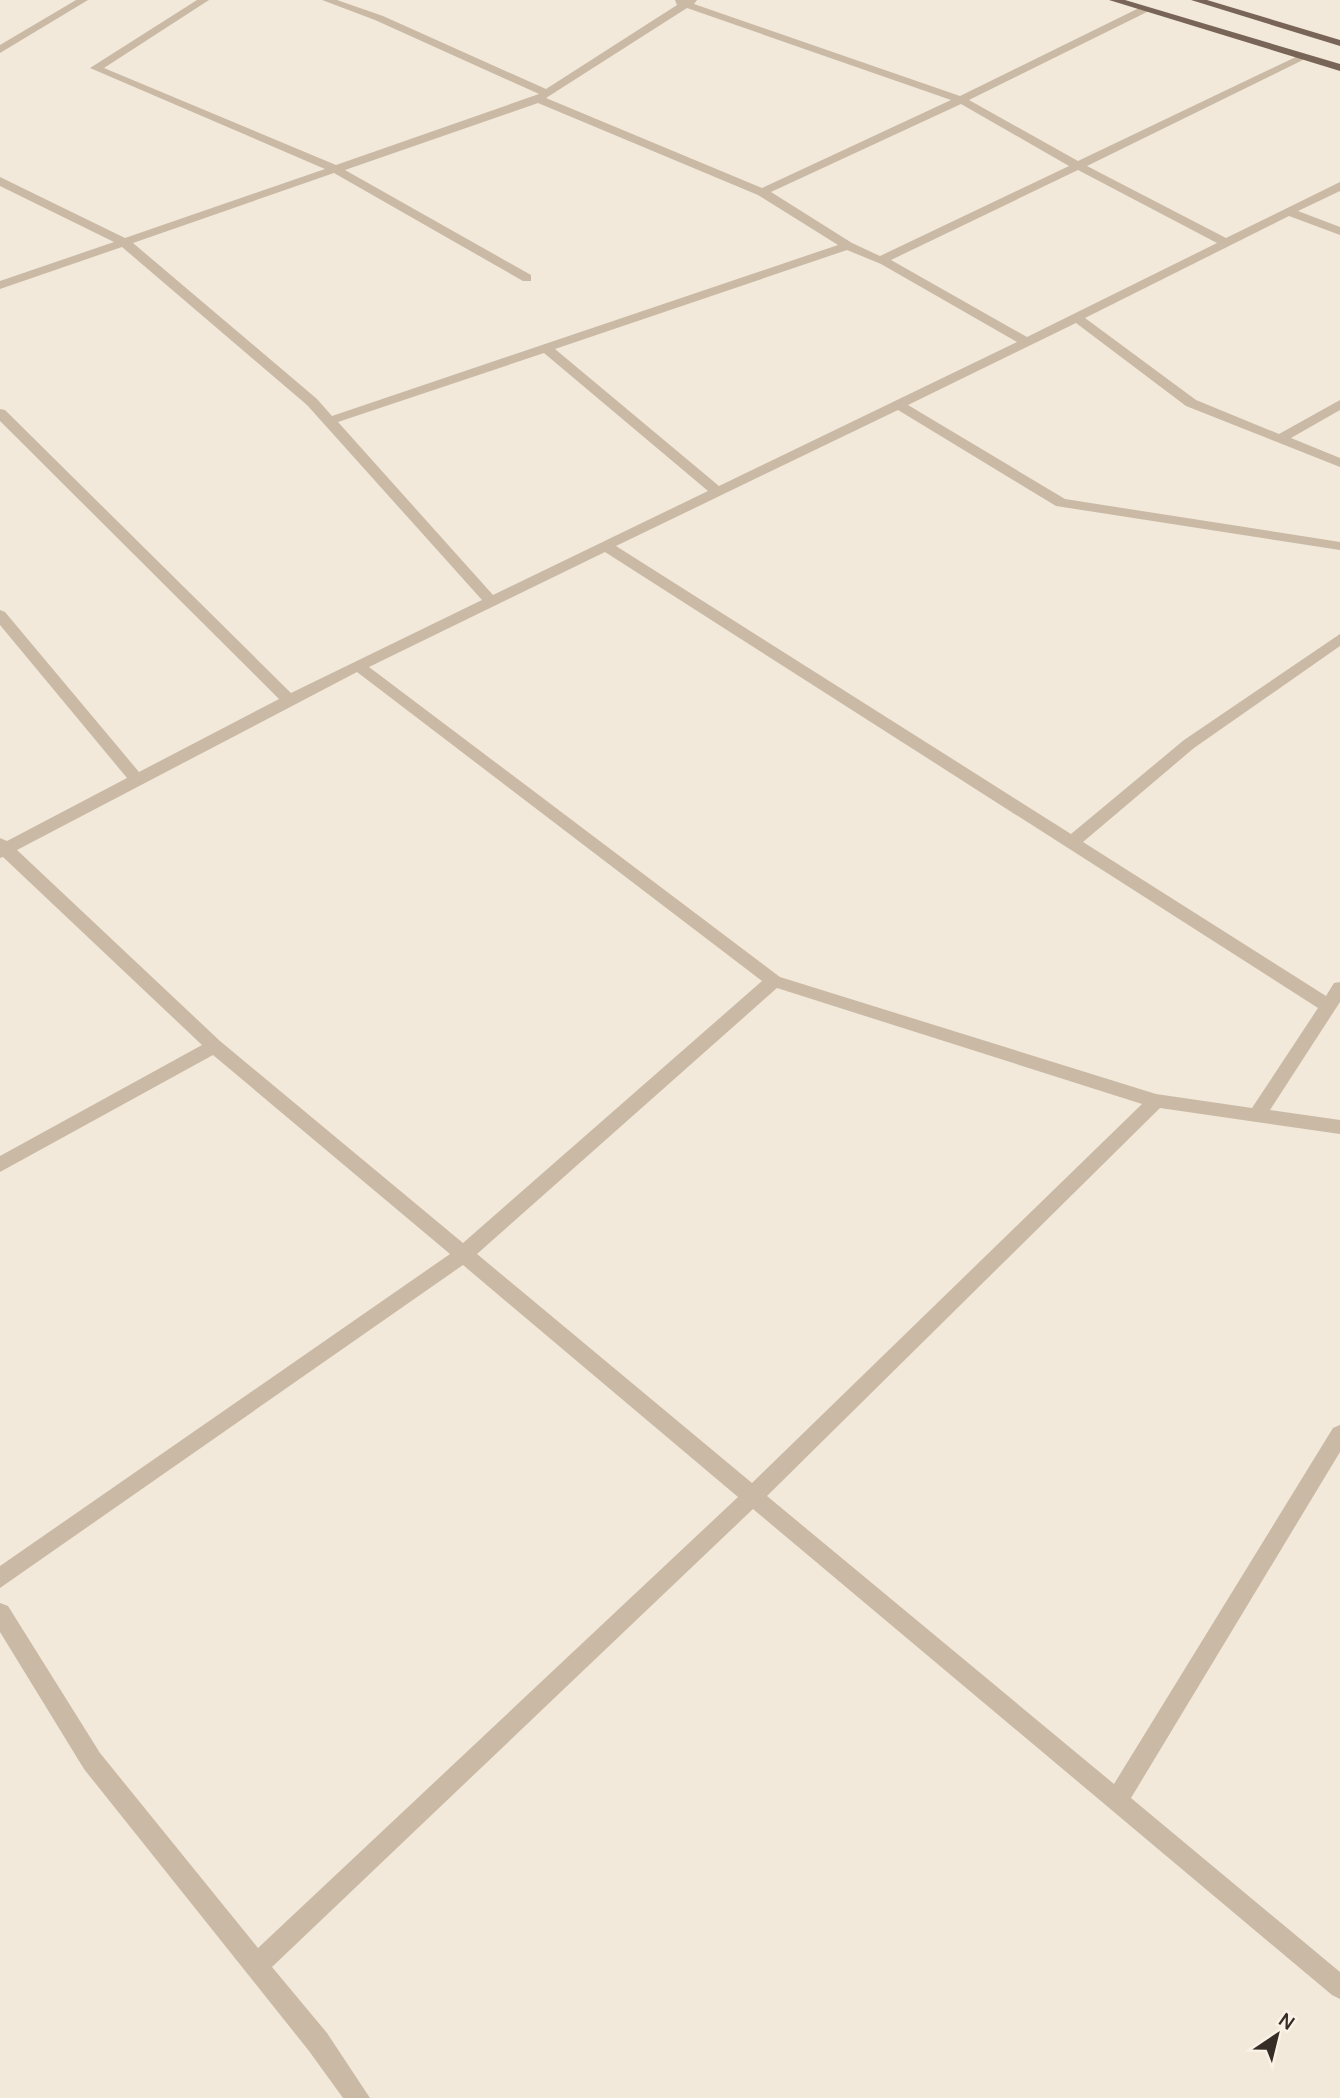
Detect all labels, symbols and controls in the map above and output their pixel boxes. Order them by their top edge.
north arrow [1242,2000,1312,2070]
text: N [1274,2007,1300,2036]

